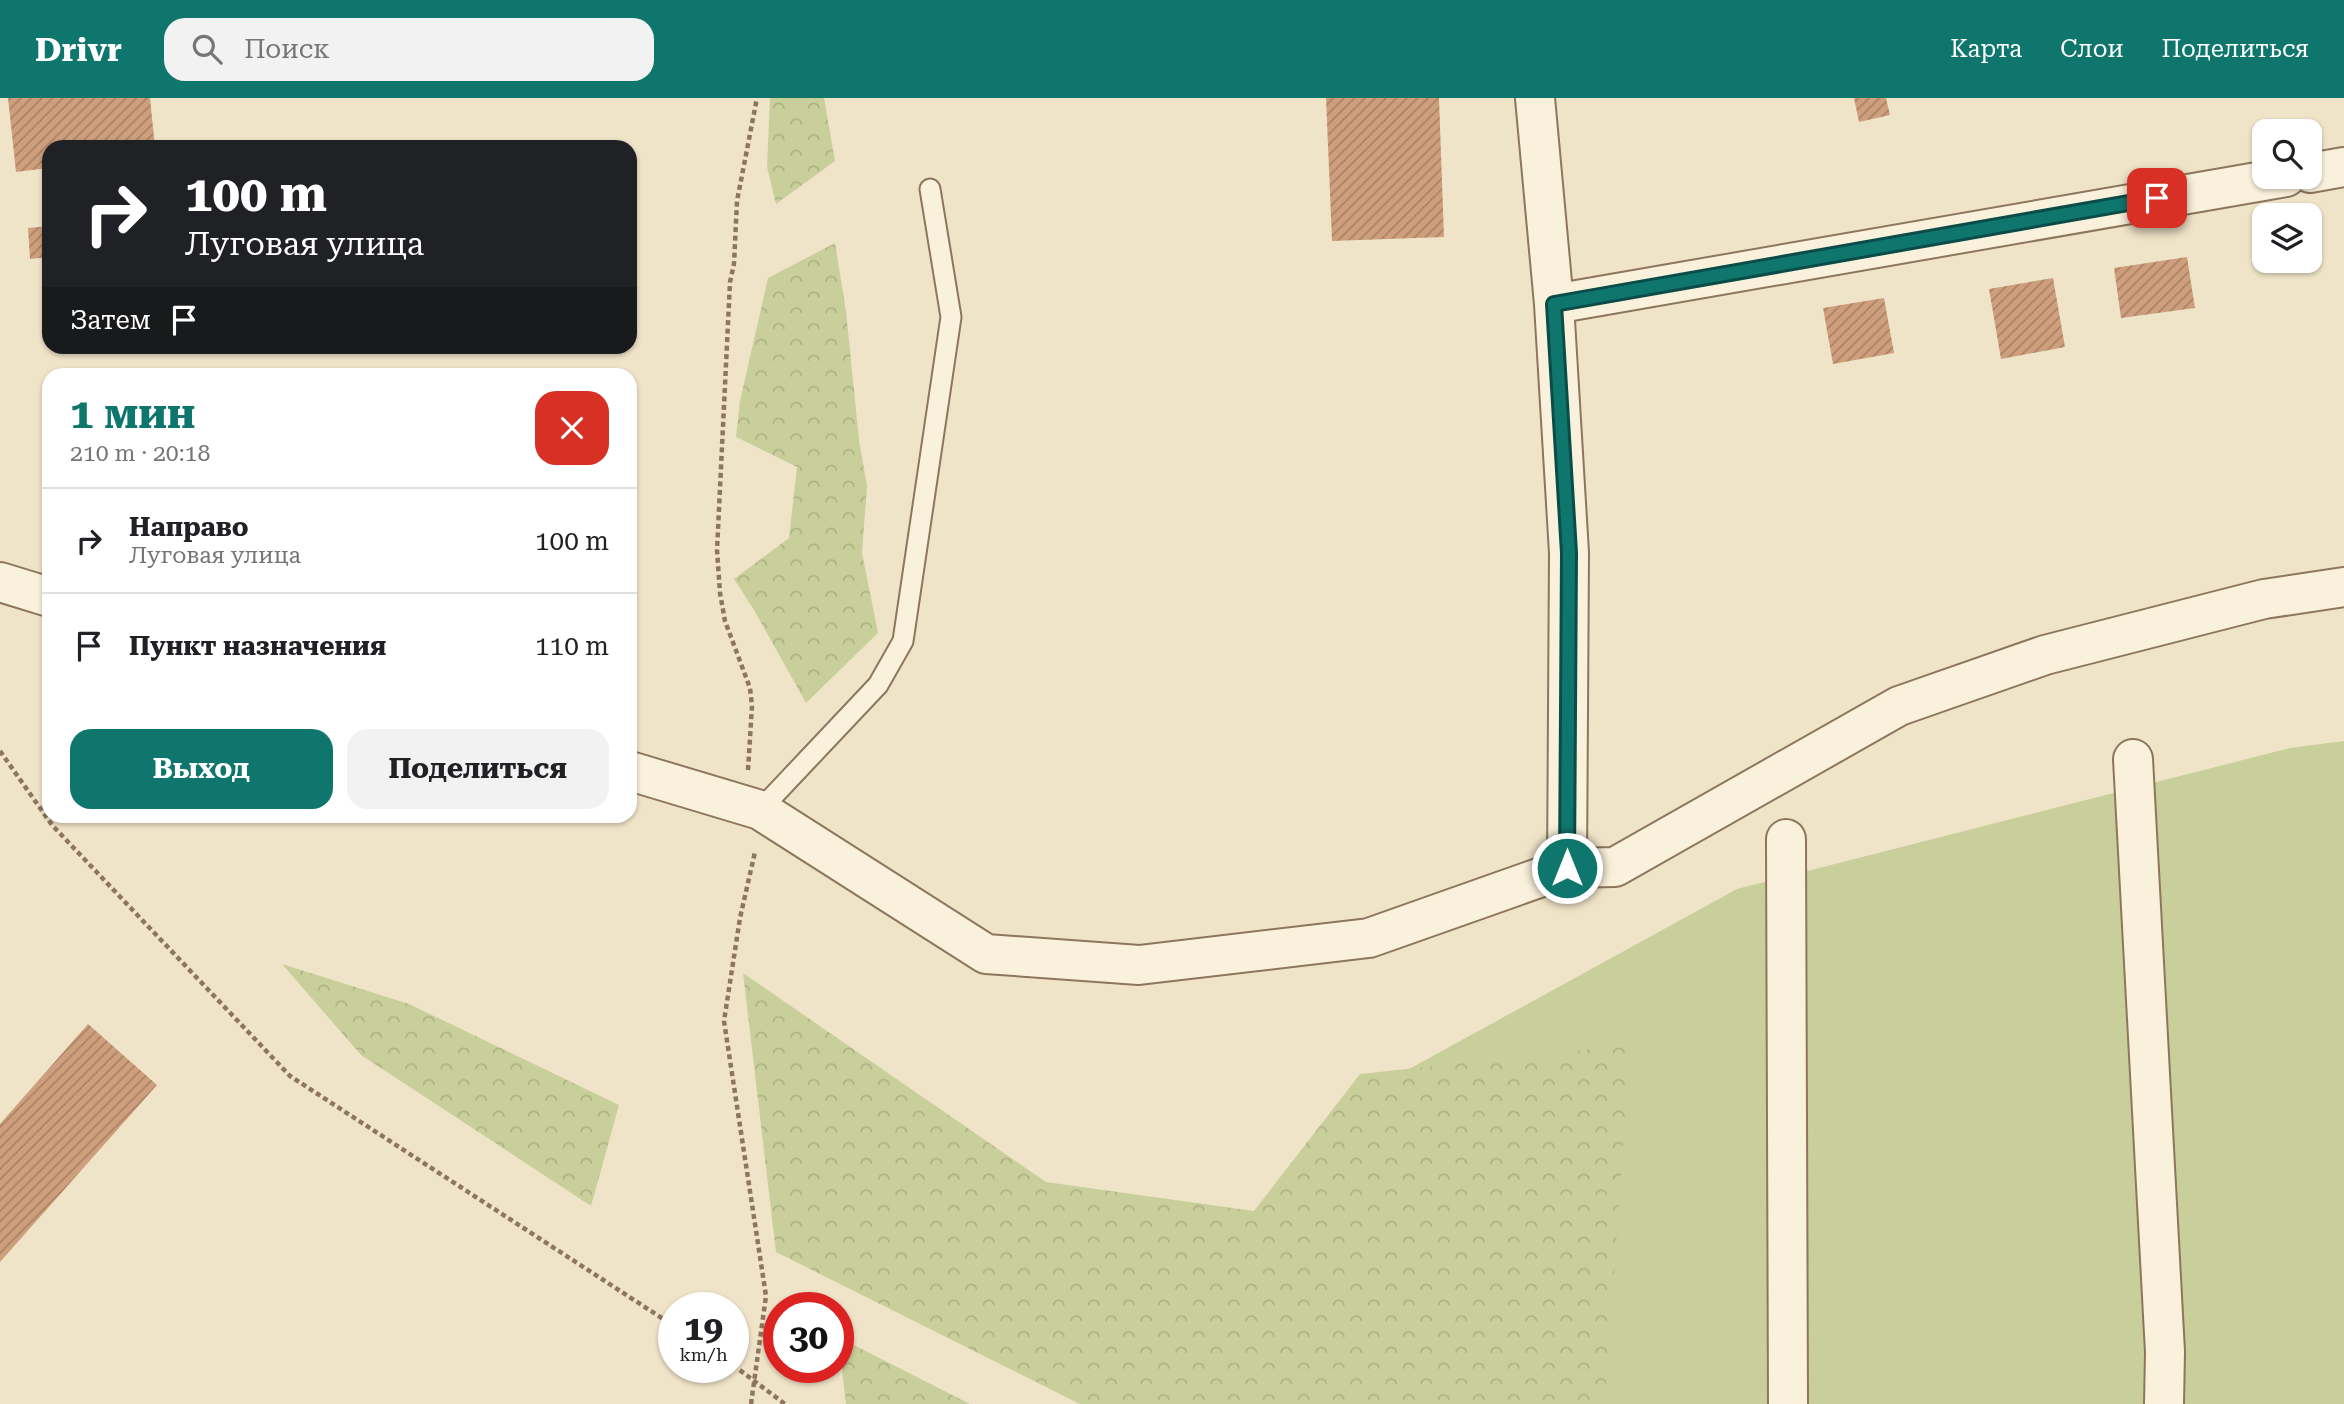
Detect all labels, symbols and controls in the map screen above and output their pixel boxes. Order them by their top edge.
search box [164,18,654,81]
text: Drivr [35,30,122,69]
icon: search [188,30,226,68]
text: Поиск [244,34,330,64]
text: Карта [1950,35,2022,63]
text: Слои [2060,35,2123,63]
text: Поделиться [2161,35,2309,63]
map controls [2252,119,2322,273]
button: search [2252,119,2322,189]
text: 100 m [185,166,327,223]
icon: right [70,168,161,259]
pin [2127,168,2187,228]
icon: arrive [2138,179,2176,217]
button: layers [2252,203,2322,273]
text: Луговая улица [185,225,424,263]
icon: arrive [165,301,203,339]
text: Затем [70,305,151,335]
text: 1 мин [70,389,195,438]
button: close [535,391,609,465]
text: 210 m · 20:18 [70,440,210,467]
text: Направо [129,512,249,542]
icon: right [70,522,108,560]
text: 100 m [535,526,609,556]
text: Луговая улица [129,542,301,569]
icon: arrive [70,627,108,665]
text: Пункт назначения [129,631,386,661]
text: 110 m [535,631,609,661]
button: Выход [70,729,333,809]
button: Поделиться [347,729,609,809]
position arrow [1530,831,1604,905]
speed limit sign: 30 [763,1292,854,1383]
text: 19 [684,1308,723,1349]
text: km/h [679,1344,728,1365]

